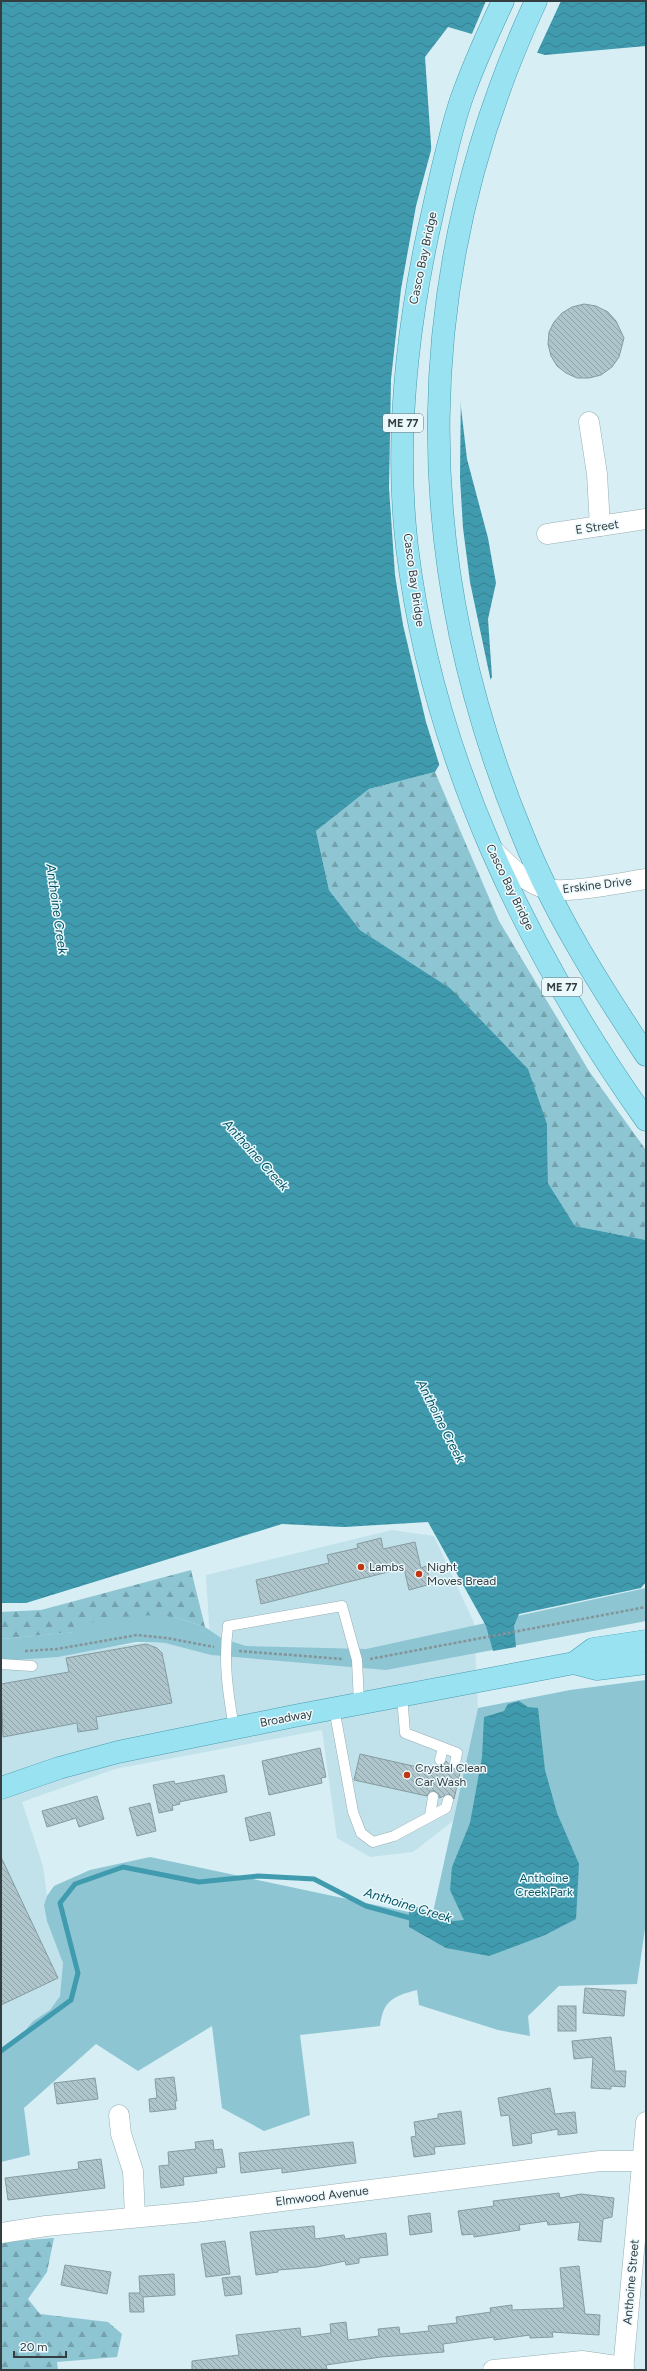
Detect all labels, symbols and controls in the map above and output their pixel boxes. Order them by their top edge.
street label: Casco Bay Bridge [406,210,440,306]
road number: ME 77 [383,414,423,432]
street label: E Street [574,517,620,537]
street label: Casco Bay Bridge [401,532,428,628]
street label: Casco Bay Bridge [483,842,537,933]
water label: Anthoine Creek [43,862,71,956]
street label: Erskine Drive [562,874,633,896]
road number: ME 77 [542,978,582,996]
water label: Anthoine Creek [219,1115,292,1194]
water label: Anthoine Creek [413,1376,469,1466]
place label: Lambs [369,1560,405,1574]
place label: Night Moves Bread [427,1560,496,1588]
marker: Lambs [356,1562,366,1572]
marker: Night Moves Bread [414,1569,424,1579]
street label: Broadway [259,1706,314,1730]
place label: Crystal Clean Car Wash [415,1761,487,1789]
marker: Crystal Clean Car Wash [402,1770,412,1780]
park label: Anthoine Creek Park [515,1871,573,1899]
water label: Anthoine Creek [361,1884,454,1926]
street label: Elmwood Avenue [275,2183,370,2209]
street label: Anthoine Street [620,2238,642,2325]
scale bar [14,2333,66,2359]
text: 20 m [20,2340,48,2354]

